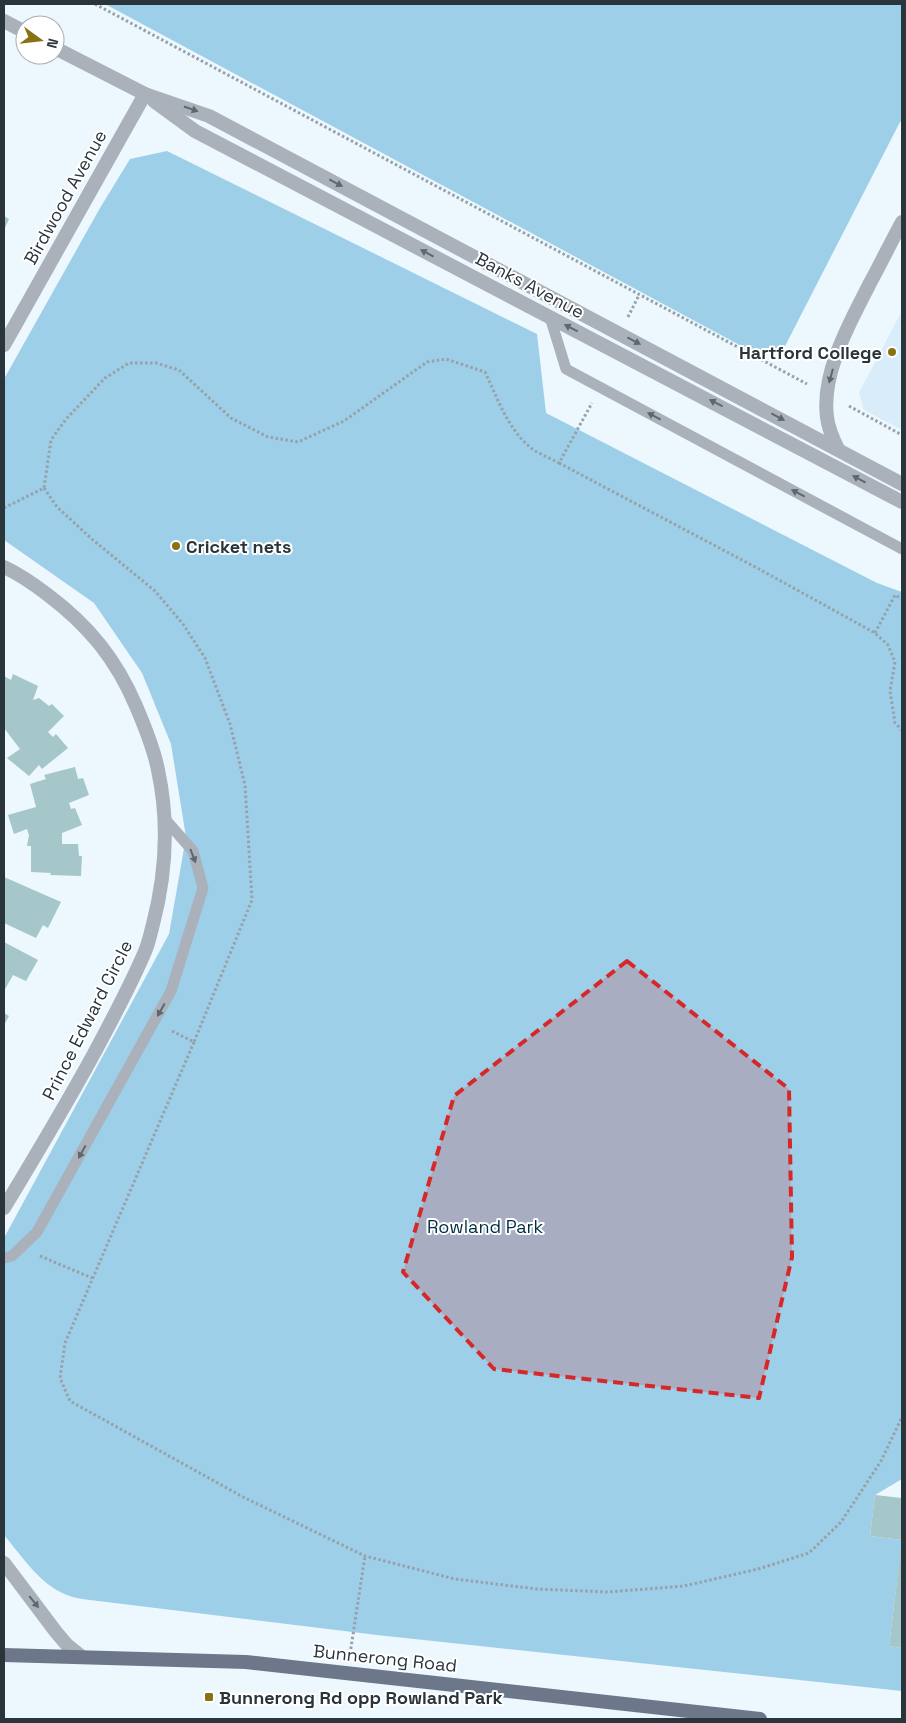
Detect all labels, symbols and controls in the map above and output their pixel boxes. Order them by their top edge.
north arrow [15,15,65,65]
text: N [43,36,62,50]
one-way arrow [184,106,199,114]
street label: Birdwood Avenue [18,126,112,268]
one-way arrow [329,179,343,187]
street label: Banks Avenue [472,247,588,323]
one-way arrow [420,249,435,257]
one-way arrow [564,324,579,332]
one-way arrow [627,337,641,345]
place label: Hartford College [739,341,882,364]
marker: Hartford College [886,346,898,358]
one-way arrow [827,368,835,383]
one-way arrow [708,399,723,407]
one-way arrow [647,412,662,420]
one-way arrow [770,413,785,421]
one-way arrow [852,475,866,483]
one-way arrow [790,489,805,497]
place label: Cricket nets [186,535,291,558]
marker: Cricket nets [170,540,182,552]
one-way arrow [189,849,197,864]
street label: Prince Edward Circle [37,936,137,1104]
one-way arrow [157,1002,165,1017]
one-way arrow [78,1144,86,1159]
park label: Rowland Park [427,1215,543,1238]
one-way arrow [28,1595,39,1608]
street label: Bunnerong Road [312,1639,458,1677]
place label: Bunnerong Rd opp Rowland Park [219,1686,503,1709]
marker: Bunnerong Rd opp Rowland Park [203,1691,215,1703]

